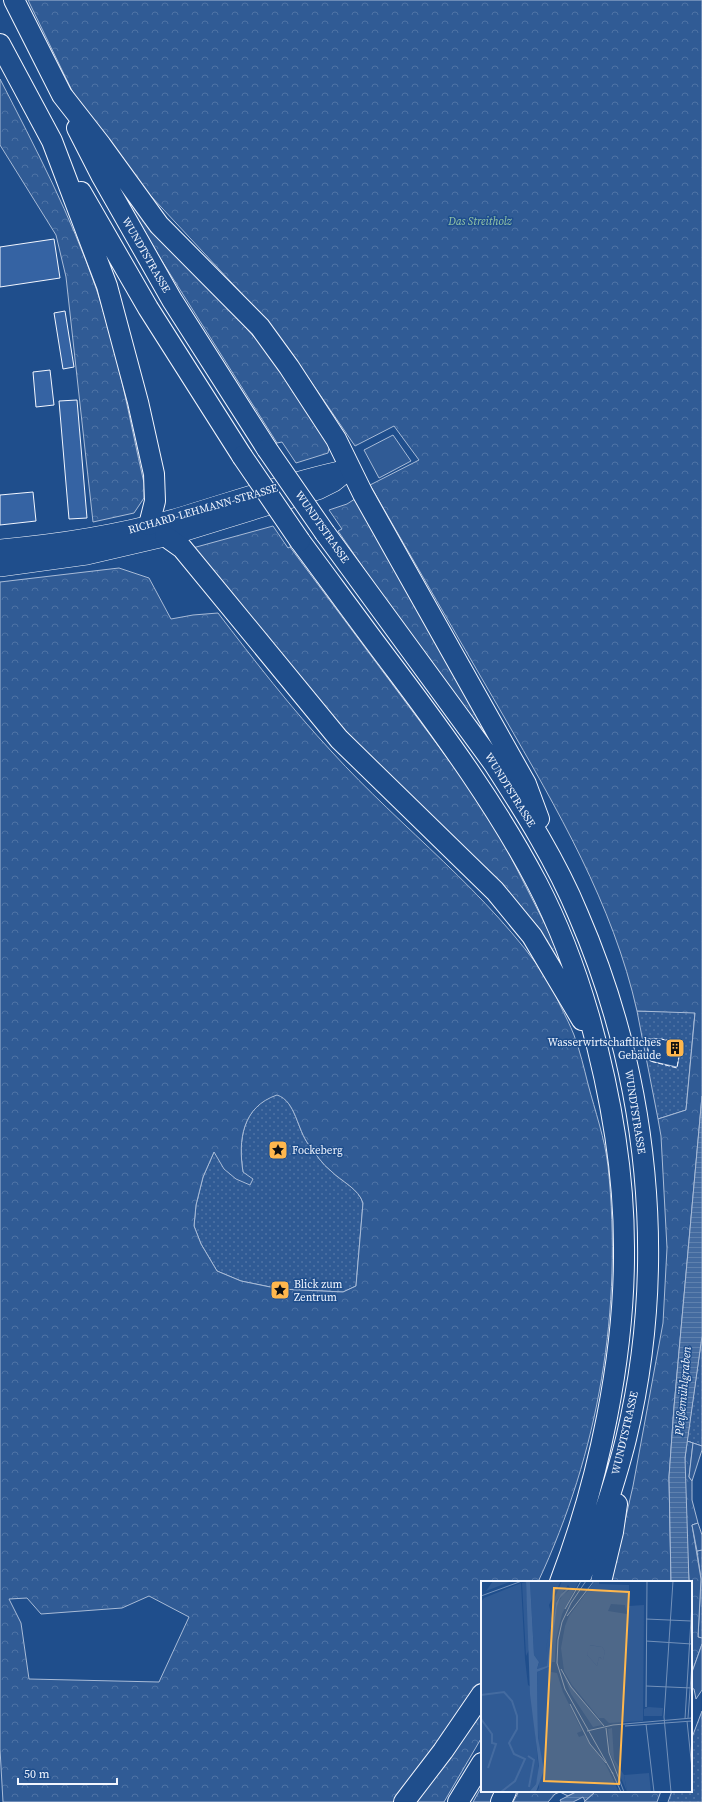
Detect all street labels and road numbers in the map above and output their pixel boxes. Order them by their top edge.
street label: WUNDTSTRASSE [118,214,174,296]
street label: RICHARD-LEHMANN-STRASSE [126,480,280,538]
street label: WUNDTSTRASSE [291,488,353,566]
street label: WUNDTSTRASSE [481,750,539,830]
street label: WUNDTSTRASSE [621,1069,649,1155]
street label: WUNDTSTRASSE [608,1390,642,1476]

